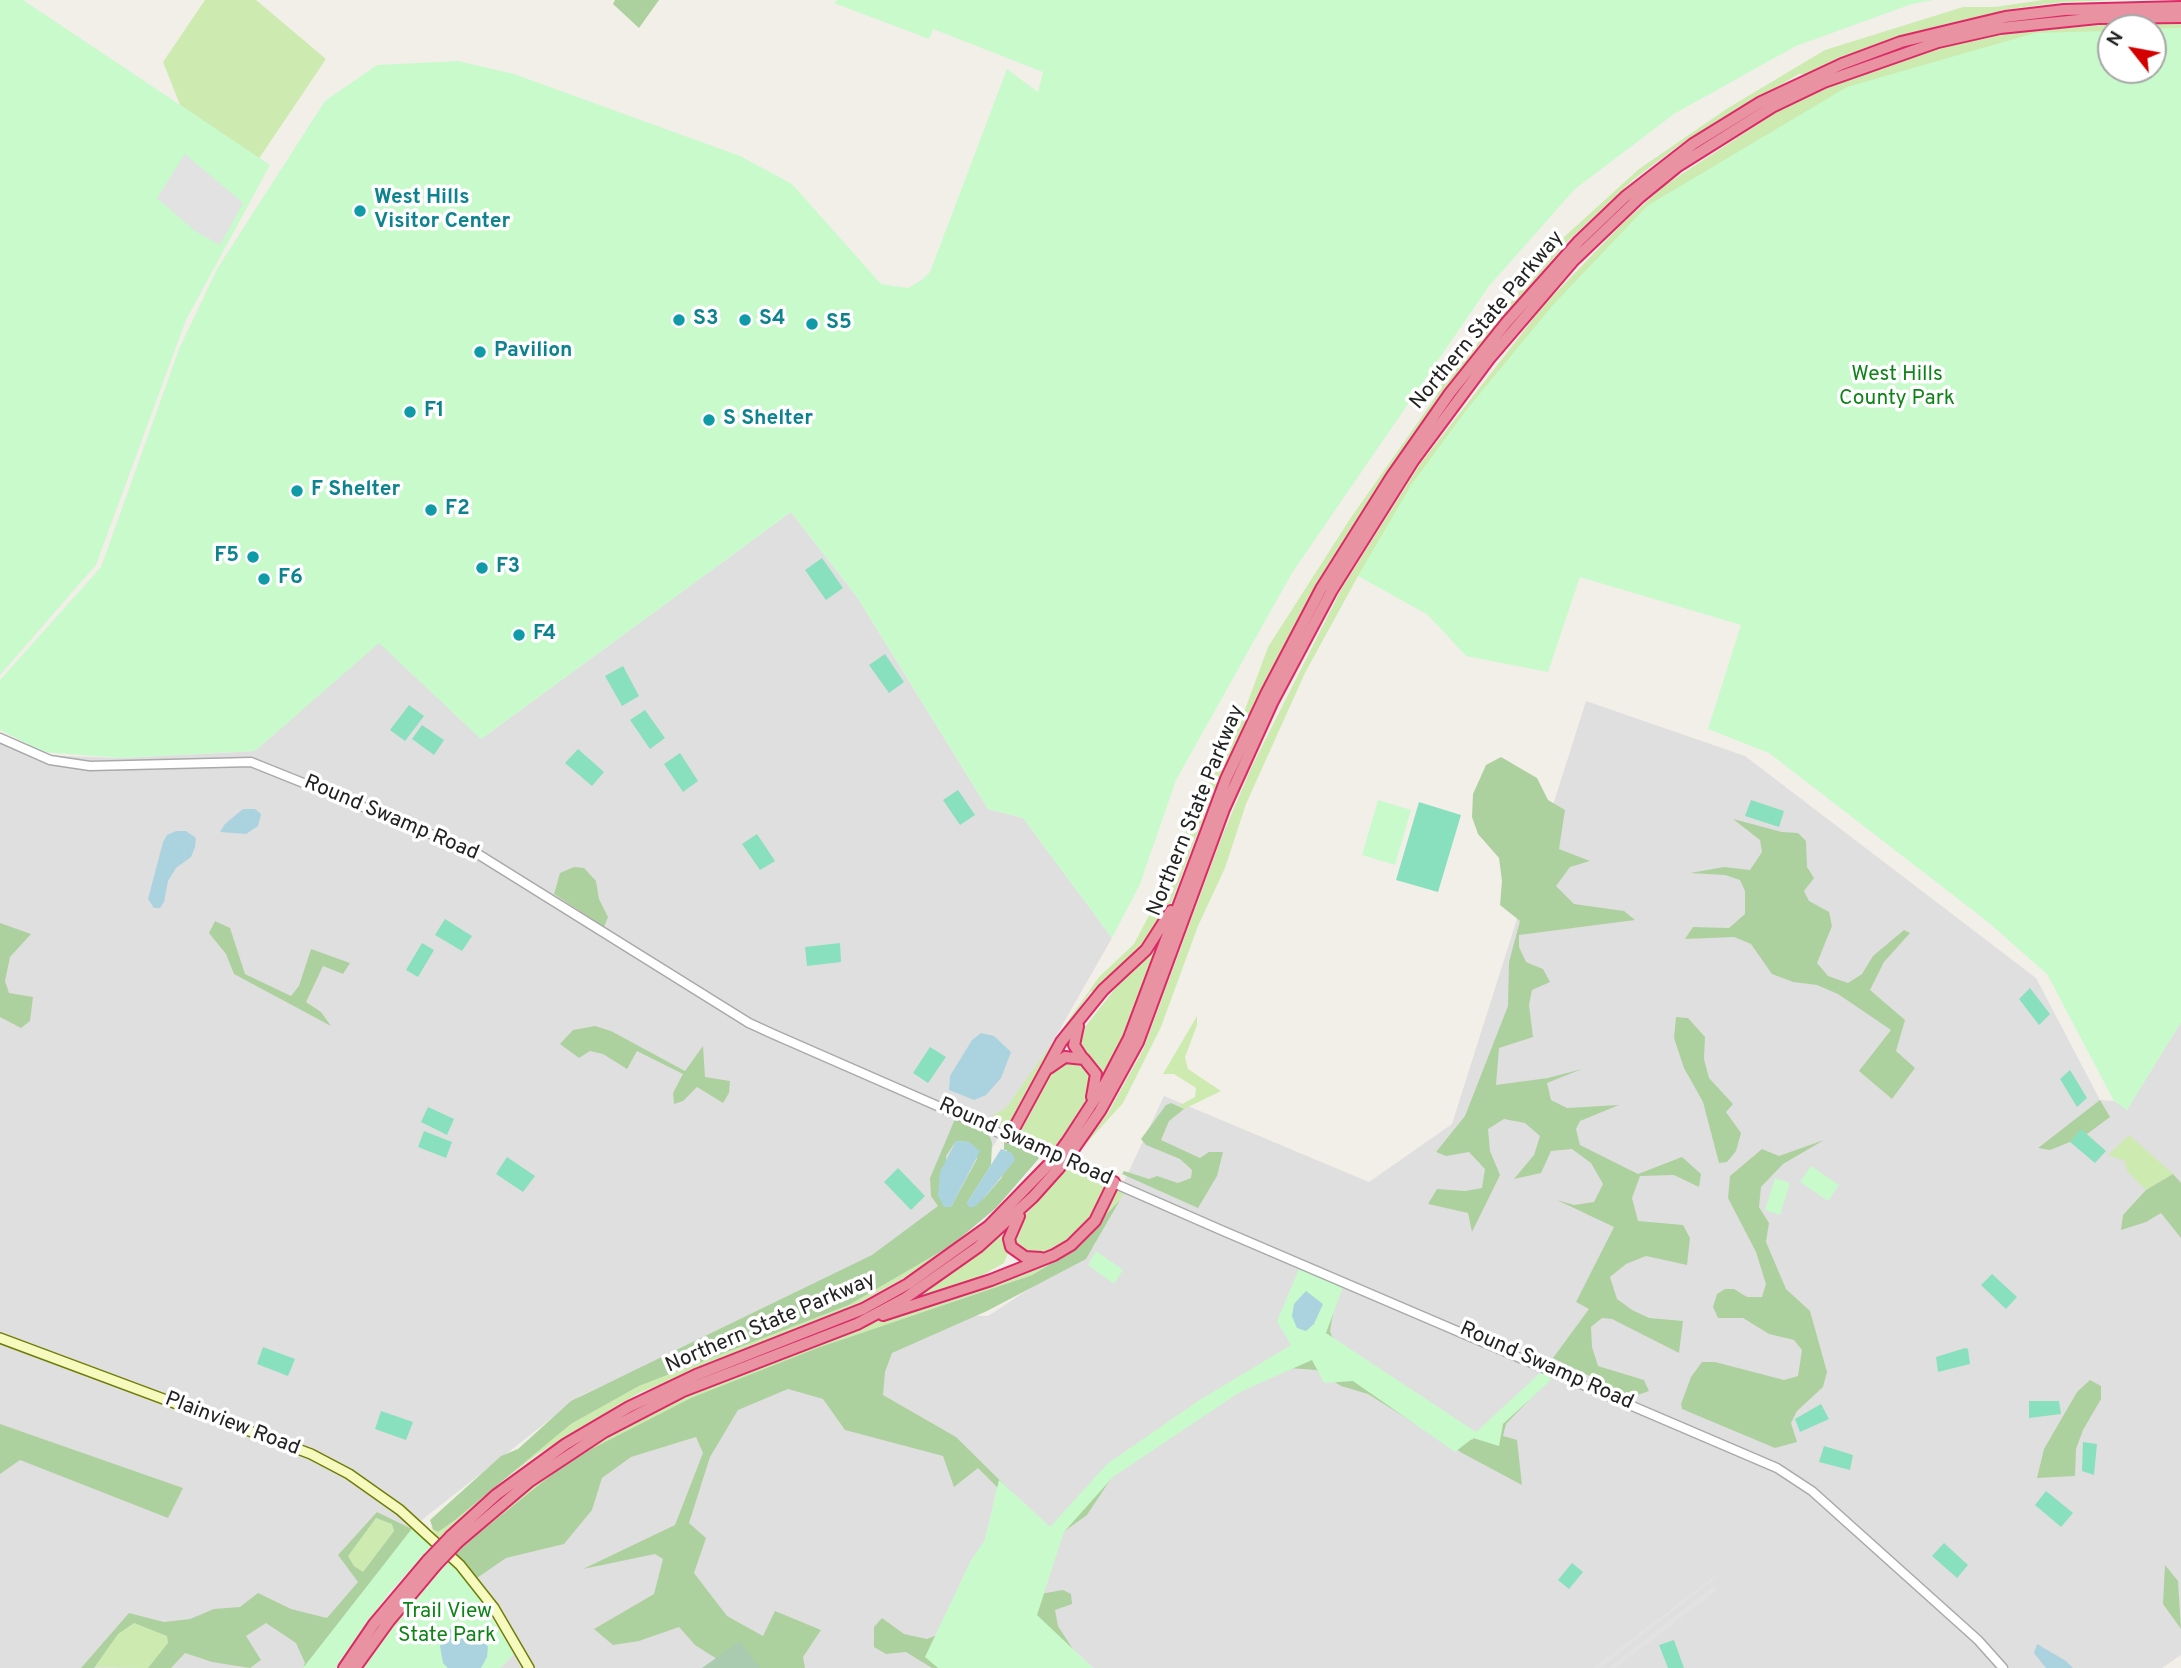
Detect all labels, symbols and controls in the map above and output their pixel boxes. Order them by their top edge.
north arrow [2097,14,2167,84]
text: N [2102,27,2130,51]
place label: West Hills Visitor Center [374,186,510,236]
marker: West Hills Visitor Center [352,203,368,219]
street label: Northern State Parkway [1406,226,1570,416]
place label: S3 [693,307,718,333]
place label: S4 [759,307,785,333]
place label: S5 [826,311,852,337]
marker: S3 [671,312,687,328]
marker: S4 [737,312,753,328]
marker: S5 [804,316,820,332]
place label: Pavilion [494,339,572,365]
marker: Pavilion [472,344,488,360]
park label: West Hills County Park [1839,363,1955,413]
place label: F1 [424,399,444,425]
marker: F1 [402,404,418,420]
place label: S Shelter [723,407,813,433]
marker: S Shelter [701,412,717,428]
place label: F Shelter [311,478,400,504]
marker: F Shelter [289,483,305,499]
place label: F2 [445,497,470,523]
marker: F2 [423,502,439,518]
place label: F5 [214,544,239,570]
marker: F5 [245,549,261,565]
place label: F3 [496,555,520,581]
marker: F3 [474,560,490,576]
place label: F6 [278,566,303,592]
marker: F6 [256,571,272,587]
place label: F4 [533,622,556,648]
marker: F4 [511,627,527,643]
street label: Northern State Parkway [1143,702,1251,920]
street label: Round Swamp Road [300,771,482,867]
street label: Round Swamp Road [934,1093,1116,1193]
street label: Northern State Parkway [662,1268,880,1380]
street label: Round Swamp Road [1455,1317,1637,1417]
street label: Plainview Road [161,1388,303,1462]
park label: Trail View State Park [398,1600,496,1650]

